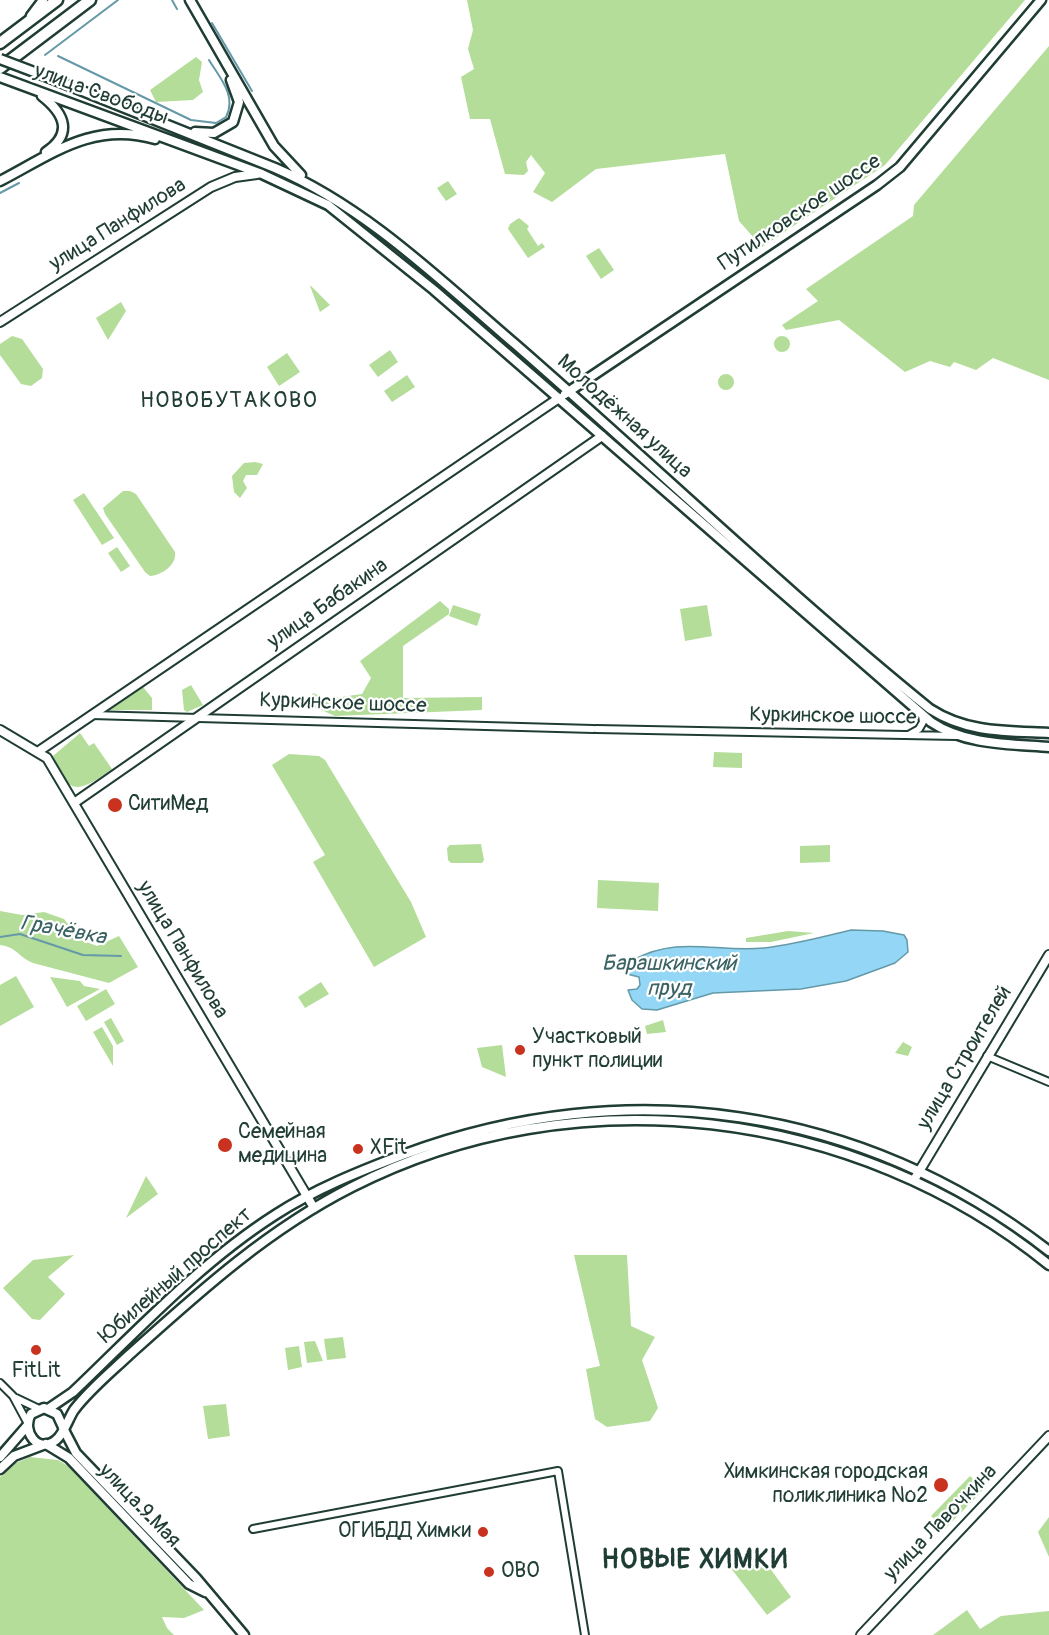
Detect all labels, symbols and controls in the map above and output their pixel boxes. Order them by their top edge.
street label: улица Свободы [31,59,171,131]
street label: Путилковское шоссе [714,149,886,277]
street label: улица Панфилова [45,173,191,277]
street label: Молодёжная улица [551,350,697,484]
district label: НОВОБУТАКОВО [140,388,318,414]
street label: улица Бабакина [263,553,393,655]
street label: Куркинское шоссе [259,688,427,720]
street label: Куркинское шоссе [749,703,917,731]
place label: СитиМед [128,792,208,818]
marker: СитиМед [106,796,124,814]
street label: улица Панфилова [131,877,233,1023]
water label: Грачёвка [18,910,108,952]
water label: Барашкинский пруд [602,951,736,1002]
street label: улица Строителей [912,982,1018,1134]
place label: Участковый пункт полиции [532,1025,662,1075]
marker: Участковый пункт полиции [513,1043,527,1057]
place label: Семейная медицина [238,1120,327,1170]
marker: Семейная медицина [216,1136,234,1154]
place label: XFit [370,1136,407,1162]
marker: XFit [351,1142,365,1156]
street label: Юбилейный проспект [94,1203,258,1349]
marker: FitLit [29,1343,43,1357]
place label: FitLit [12,1359,60,1385]
street label: улица 9 Мая [93,1459,185,1553]
place label: Химкинская городская поликлиника №2 [724,1460,928,1510]
street label: улица Лавочкина [879,1460,1003,1586]
marker: Химкинская городская поликлиника №2 [932,1476,950,1494]
place label: ОГИБДД Химки [338,1519,471,1545]
marker: ОГИБДД Химки [476,1525,490,1539]
district label: НОВЫЕ ХИМКИ [601,1545,789,1577]
place label: ОВО [501,1559,540,1585]
marker: ОВО [482,1565,496,1579]

